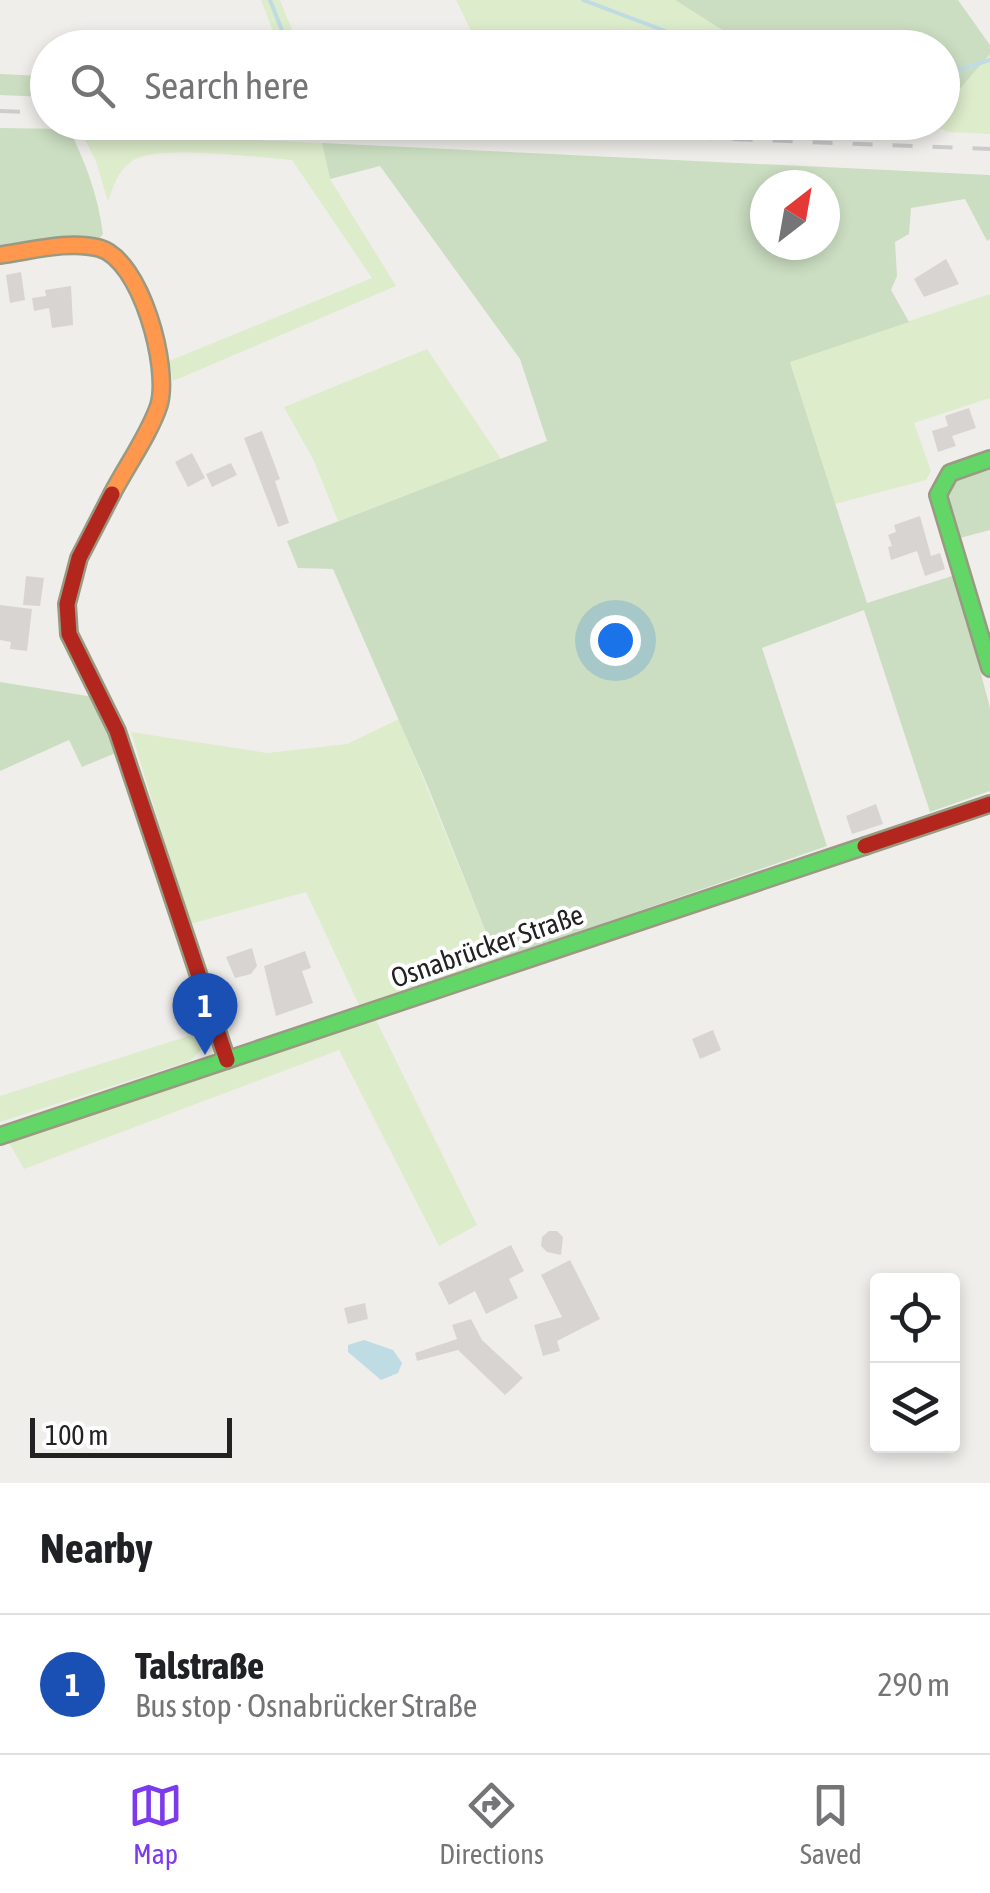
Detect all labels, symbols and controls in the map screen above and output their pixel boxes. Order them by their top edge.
search box [30,30,960,140]
icon: search [65,58,120,113]
text: Search here [145,64,309,107]
north arrow [750,170,840,260]
your location [590,615,641,666]
street label: Osnabrücker Straße [387,898,587,994]
pin: 1 [172,972,238,1055]
map controls [870,1273,960,1453]
button: locate [870,1273,960,1363]
button: layers [870,1363,960,1453]
scale bar [30,1413,232,1458]
text: 100 m [45,1419,108,1451]
text: Nearby [40,1524,153,1572]
text: Talstraße [135,1644,264,1687]
text: 1 [65,1666,80,1703]
text: 290 m [877,1666,950,1703]
text: Bus stop · Osnabrücker Straße [135,1687,477,1724]
tab: Map [128,1778,183,1870]
tab: Directions [439,1778,544,1870]
tab: Saved [800,1778,862,1870]

